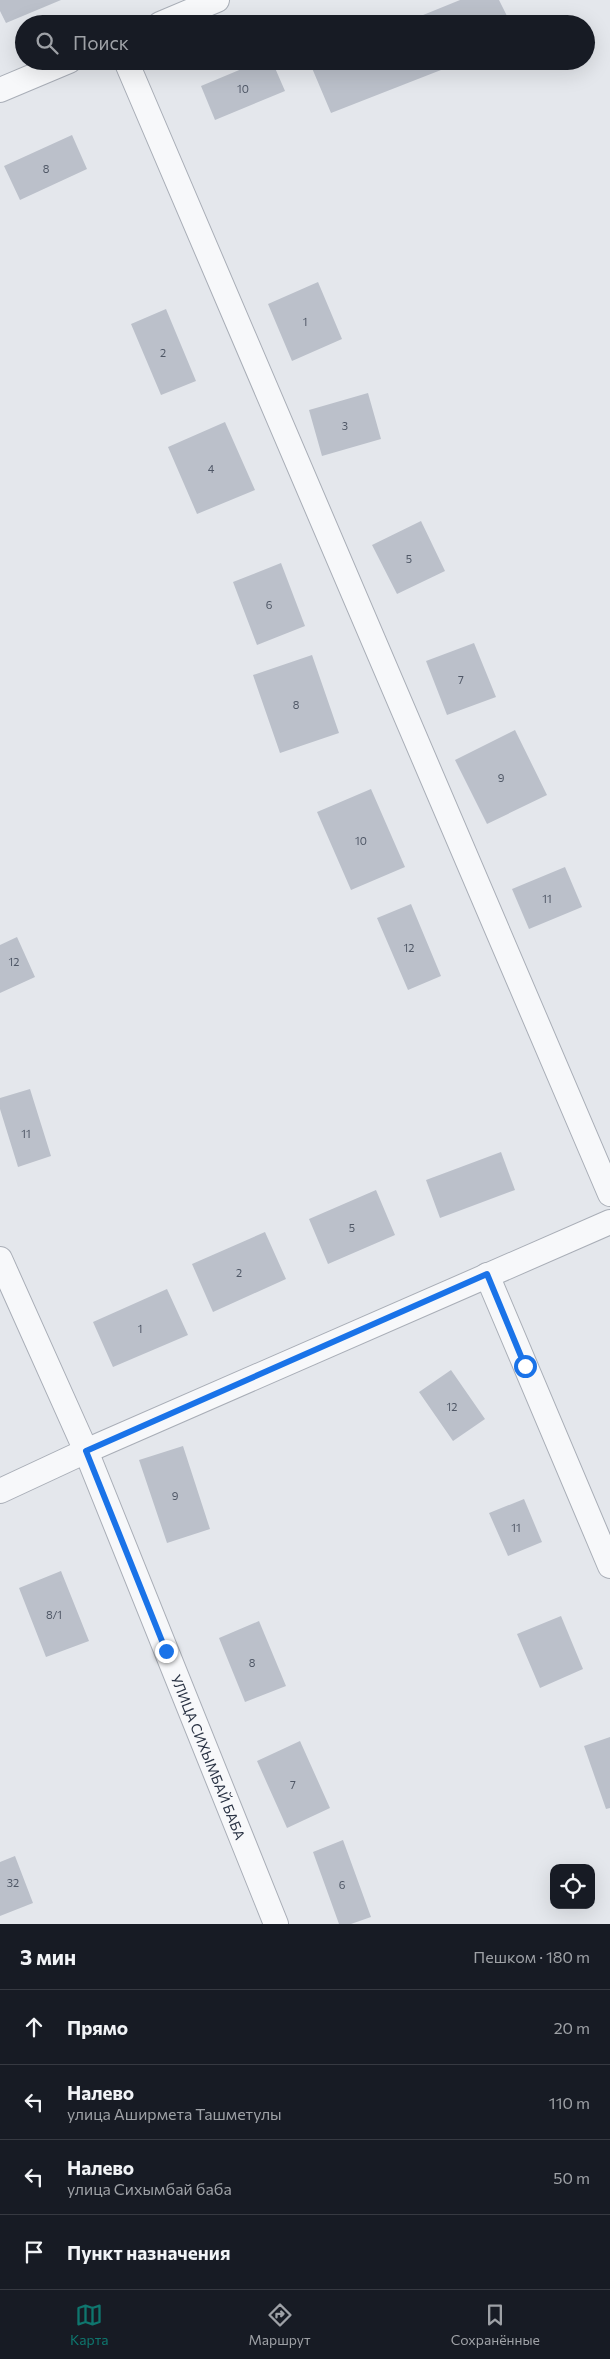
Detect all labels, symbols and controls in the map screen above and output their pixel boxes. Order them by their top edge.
search box [15,15,595,70]
icon: search [33,29,61,57]
text: Поиск [73,31,129,54]
house number: 10 [237,82,249,95]
house number: 8 [43,162,50,175]
house number: 1 [303,315,307,328]
house number: 2 [160,346,166,359]
house number: 3 [342,419,348,432]
house number: 4 [208,462,215,475]
house number: 5 [406,552,412,565]
house number: 6 [266,598,273,611]
house number: 7 [458,673,464,686]
house number: 8 [293,698,300,711]
house number: 9 [498,771,505,784]
house number: 10 [355,834,367,847]
house number: 11 [542,892,552,905]
house number: 12 [404,941,414,954]
house number: 12 [9,955,19,968]
house number: 11 [21,1127,31,1140]
house number: 5 [349,1221,355,1234]
house number: 2 [236,1266,242,1279]
house number: 1 [138,1322,142,1335]
route start [514,1355,537,1378]
house number: 12 [447,1400,457,1413]
house number: 9 [172,1489,179,1502]
house number: 11 [511,1521,521,1534]
house number: 8/1 [46,1608,62,1621]
route end [155,1640,178,1663]
house number: 8 [249,1656,256,1669]
street label: УЛИЦА СИХЫМБАЙ БАБА [168,1672,250,1842]
house number: 7 [290,1778,296,1791]
map controls [550,1864,595,1909]
button: locate [550,1864,595,1909]
house number: 32 [7,1876,19,1889]
house number: 6 [339,1878,346,1891]
text: 3 мин [20,1944,76,1969]
text: Пешком · 180 m [473,1947,590,1966]
icon: ahead [20,2013,48,2041]
text: Прямо [67,2016,128,2039]
text: 20 m [554,2018,590,2037]
text: Налево [67,2081,134,2104]
icon: left [20,2088,48,2116]
text: 110 m [549,2093,590,2112]
text: улица Аширмета Ташметулы [67,2104,282,2123]
text: Налево [67,2156,134,2179]
icon: left [20,2163,48,2191]
text: 50 m [553,2168,590,2187]
text: улица Сихымбай баба [67,2179,232,2198]
icon: arrive [20,2238,48,2266]
text: Пункт назначения [67,2241,230,2264]
tab: Карта [70,2301,109,2348]
tab: Маршрут [249,2301,311,2348]
tab: Сохранённые [451,2301,540,2348]

